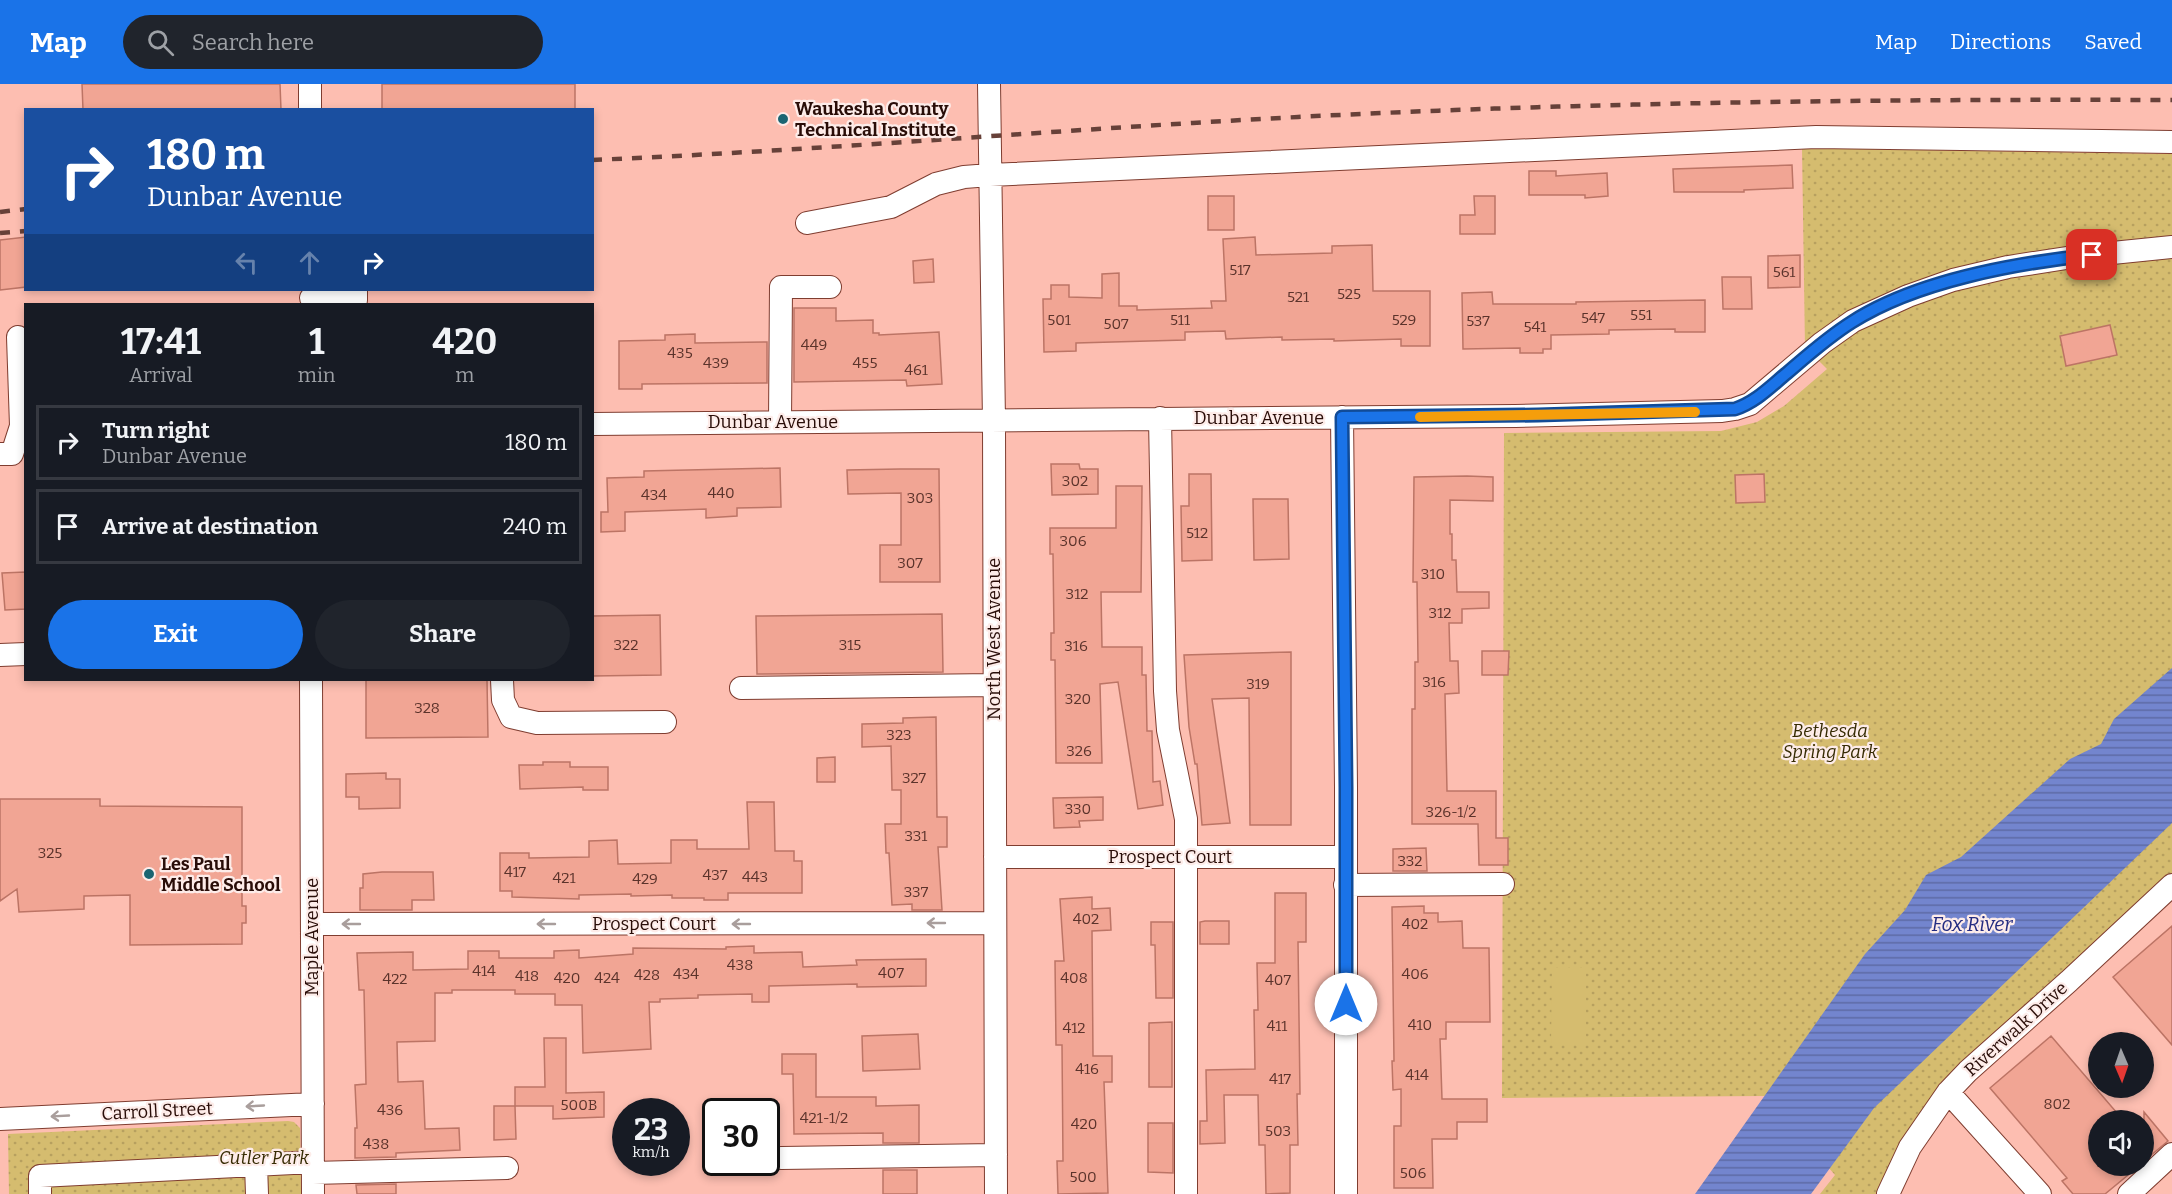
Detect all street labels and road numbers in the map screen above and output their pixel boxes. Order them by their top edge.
street label: Dunbar Avenue [1194,407,1324,429]
street label: Dunbar Avenue [708,411,838,433]
street label: North West Avenue [983,558,1005,720]
street label: Prospect Court [1108,846,1232,868]
street label: Maple Avenue [301,878,323,996]
street label: Prospect Court [592,913,716,935]
street label: Riverwalk Drive [1960,977,2072,1081]
street label: Carroll Street [101,1097,214,1125]

